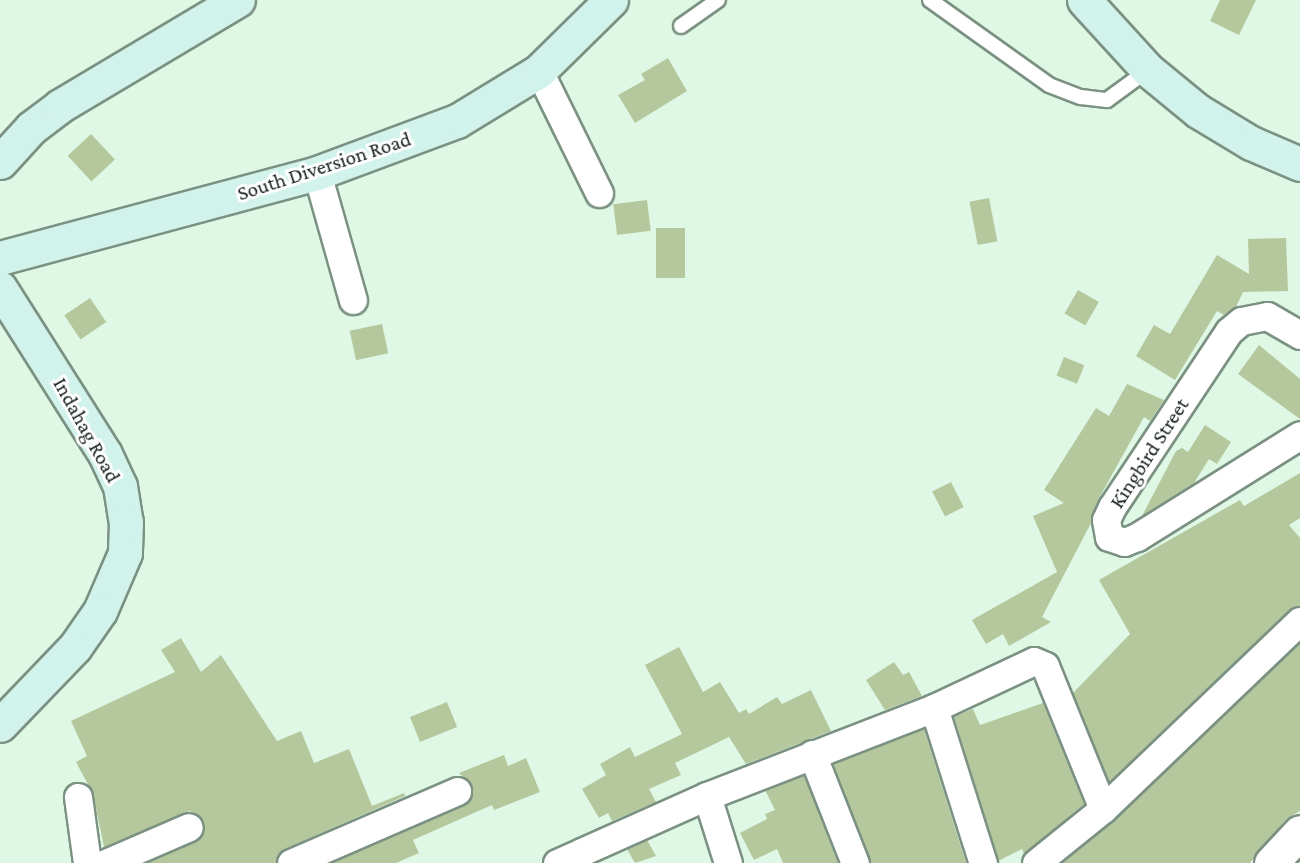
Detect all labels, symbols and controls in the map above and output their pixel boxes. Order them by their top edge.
street label: South Diversion Road [234,126,414,206]
street label: Indahag Road [48,373,126,487]
street label: Kingbird Street [1104,393,1194,513]

